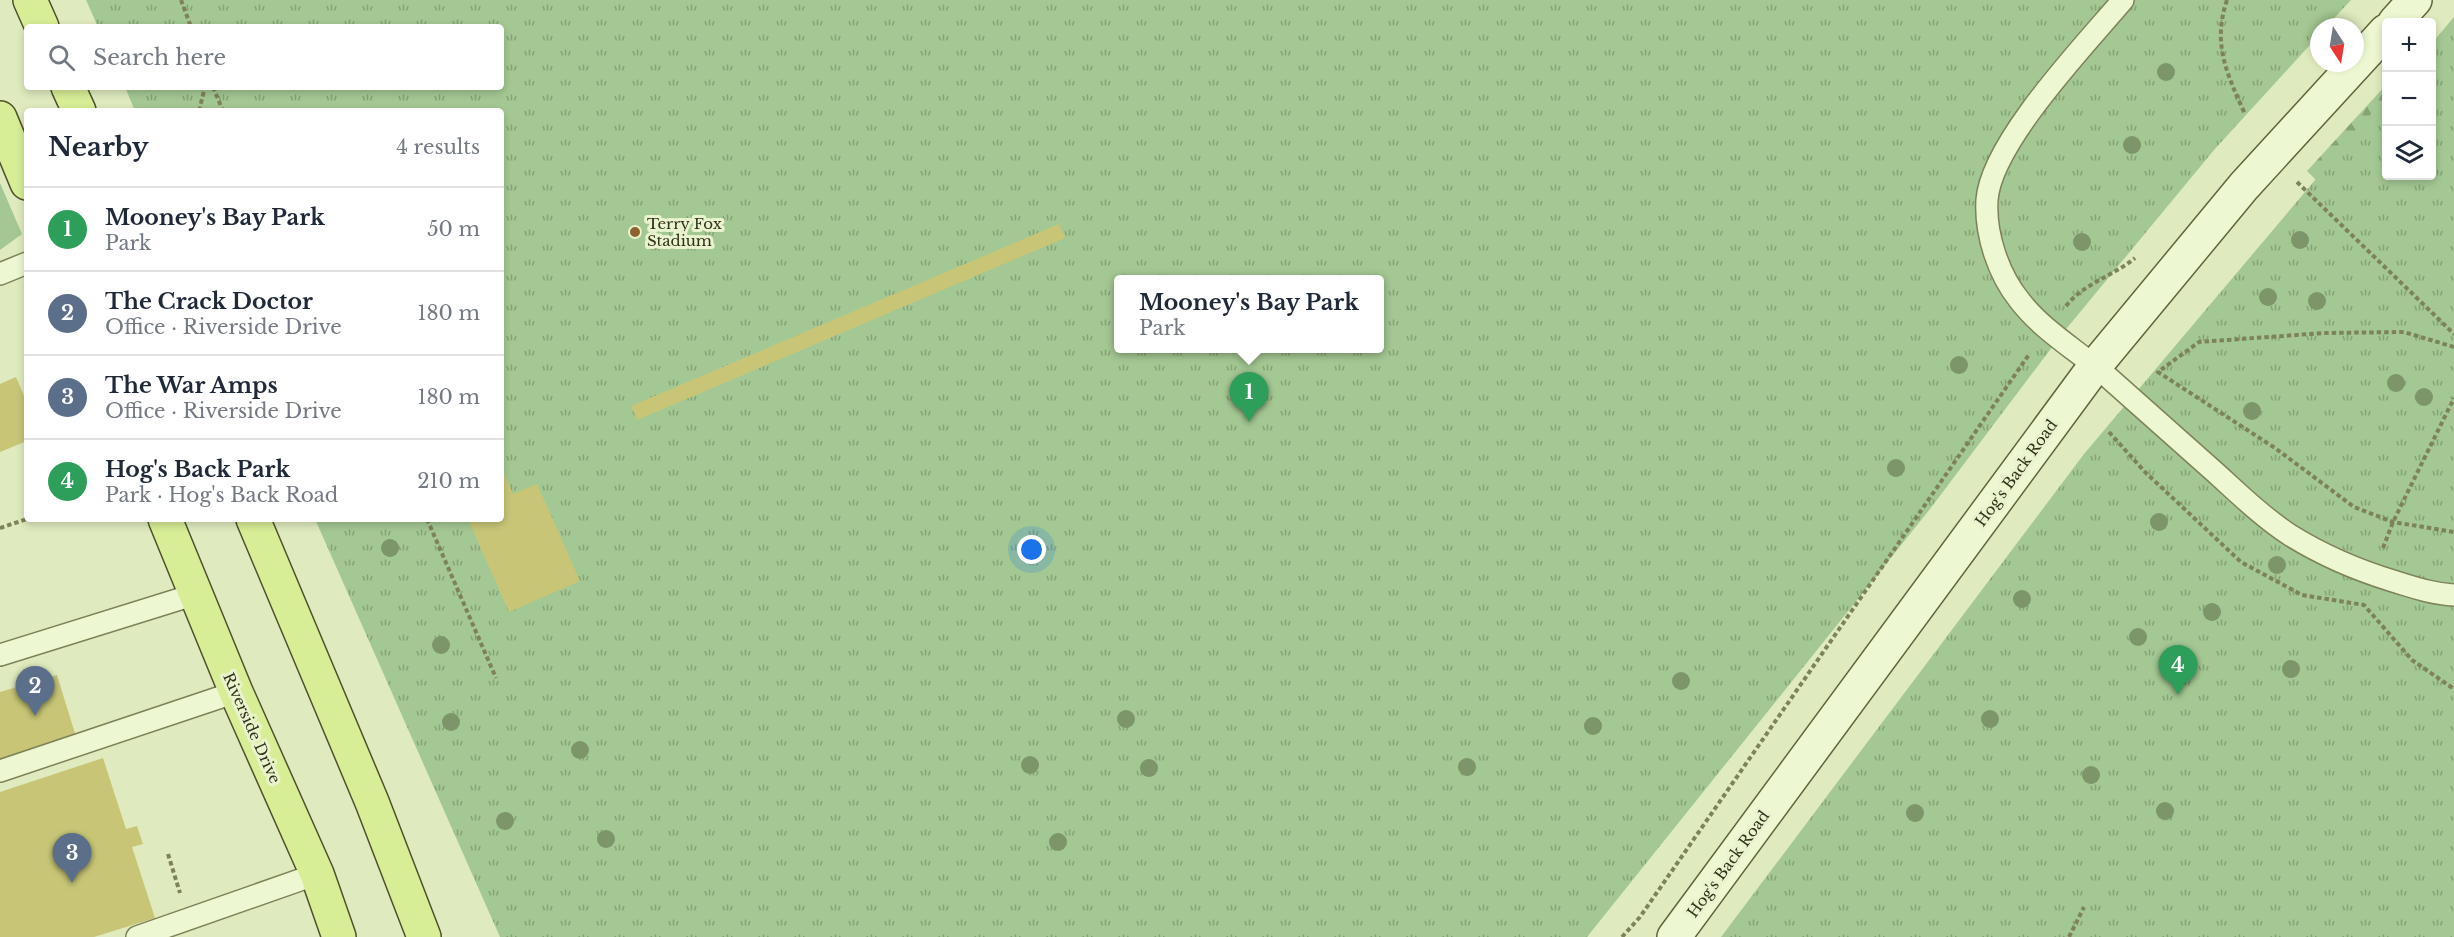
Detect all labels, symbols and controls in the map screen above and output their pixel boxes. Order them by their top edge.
north arrow [2310,18,2364,72]
map controls [2382,18,2436,180]
button: + [2382,18,2436,72]
search box [24,24,504,90]
icon: search [45,41,78,74]
text: Search here [93,44,226,71]
button: − [2382,72,2436,126]
button: layers [2382,126,2436,180]
text: Nearby [48,131,149,163]
text: 4 results [396,135,480,159]
text: Mooney's Bay Park [105,204,325,231]
place label: Terry Fox Stadium [647,214,722,250]
text: 1 [63,217,72,241]
text: 50 m [427,217,480,241]
marker: Terry Fox Stadium [628,225,642,239]
text: Park [105,231,151,255]
popup [1114,275,1384,353]
text: The Crack Doctor [105,288,313,315]
text: Mooney's Bay Park [1139,289,1359,316]
text: 2 [61,301,74,325]
text: 180 m [417,301,480,325]
text: Office · Riverside Drive [105,315,342,339]
text: Park [1139,316,1186,340]
text: The War Amps [105,372,278,399]
pin: 1 [1230,372,1268,422]
text: 3 [61,385,74,409]
text: 180 m [417,385,480,409]
text: Office · Riverside Drive [105,399,342,423]
street label: Hog's Back Road [1971,416,2061,530]
text: Hog's Back Park [105,456,290,483]
text: 4 [61,469,74,493]
text: 210 m [417,469,480,493]
text: Park · Hog's Back Road [105,483,338,507]
your location [1017,535,1046,564]
pin: 4 [2158,646,2198,695]
pin: 2 [15,666,54,716]
street label: Riverside Drive [219,670,285,786]
street label: Hog's Back Road [1683,807,1773,921]
pin: 3 [52,834,92,883]

